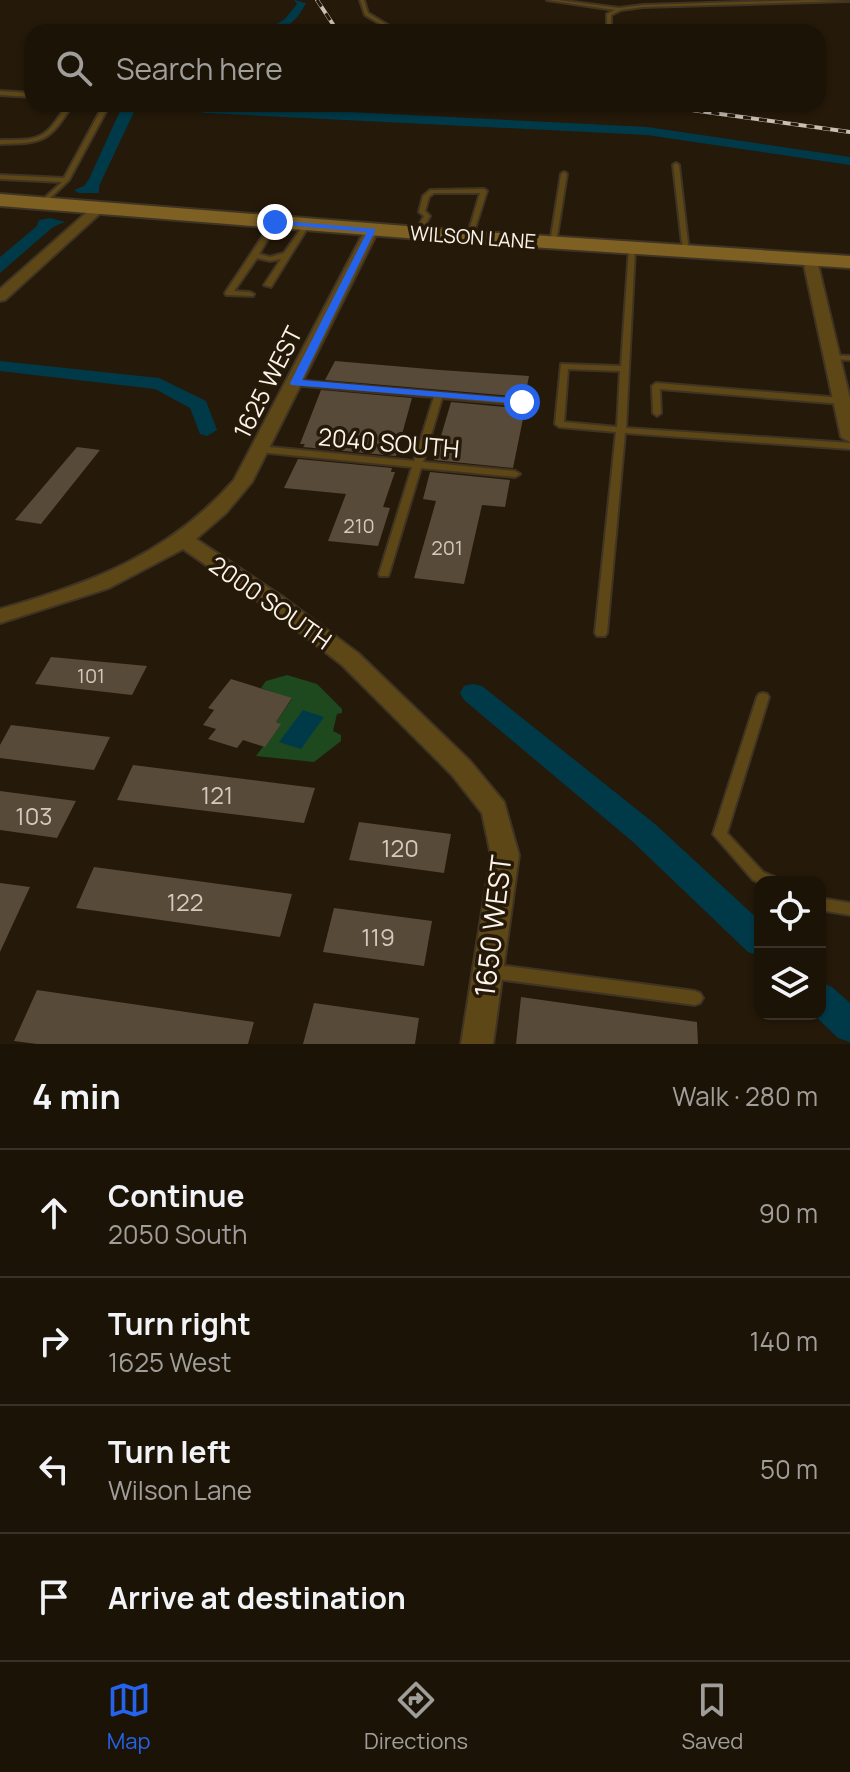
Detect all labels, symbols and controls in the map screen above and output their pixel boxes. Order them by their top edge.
search box [24,24,826,112]
icon: search [52,46,96,90]
text: Search here [116,48,283,89]
route end [257,204,293,240]
street label: WILSON LANE [409,219,537,255]
street label: 1625 WEST [225,320,310,443]
route start [504,384,540,420]
street label: 2040 SOUTH [317,419,461,465]
house number: 210 [343,512,375,539]
house number: 201 [431,534,463,561]
street label: 2000 SOUTH [203,548,339,656]
house number: 101 [77,662,105,689]
house number: 121 [201,778,233,811]
house number: 103 [15,799,53,832]
house number: 120 [381,831,419,864]
street label: 1650 WEST [464,853,520,999]
map controls [754,876,826,1020]
button: locate [754,876,826,948]
house number: 122 [167,885,203,918]
house number: 119 [361,920,395,953]
button: layers [754,948,826,1020]
text: 4 min [32,1073,121,1119]
text: Walk · 280 m [672,1078,818,1114]
text: Continue [108,1175,244,1216]
icon: ahead [32,1191,76,1235]
text: 90 m [759,1195,818,1231]
text: 2050 South [108,1216,247,1252]
text: Turn right [108,1303,251,1344]
icon: right [32,1319,76,1363]
text: 140 m [749,1323,818,1359]
text: 1625 West [108,1344,231,1380]
text: Turn left [108,1431,231,1472]
icon: left [32,1447,76,1491]
text: 50 m [760,1451,818,1487]
text: Wilson Lane [108,1472,252,1508]
icon: arrive [32,1575,76,1619]
text: Arrive at destination [108,1577,406,1618]
tab: Map [107,1678,151,1756]
tab: Directions [364,1678,468,1756]
tab: Saved [681,1678,743,1756]

